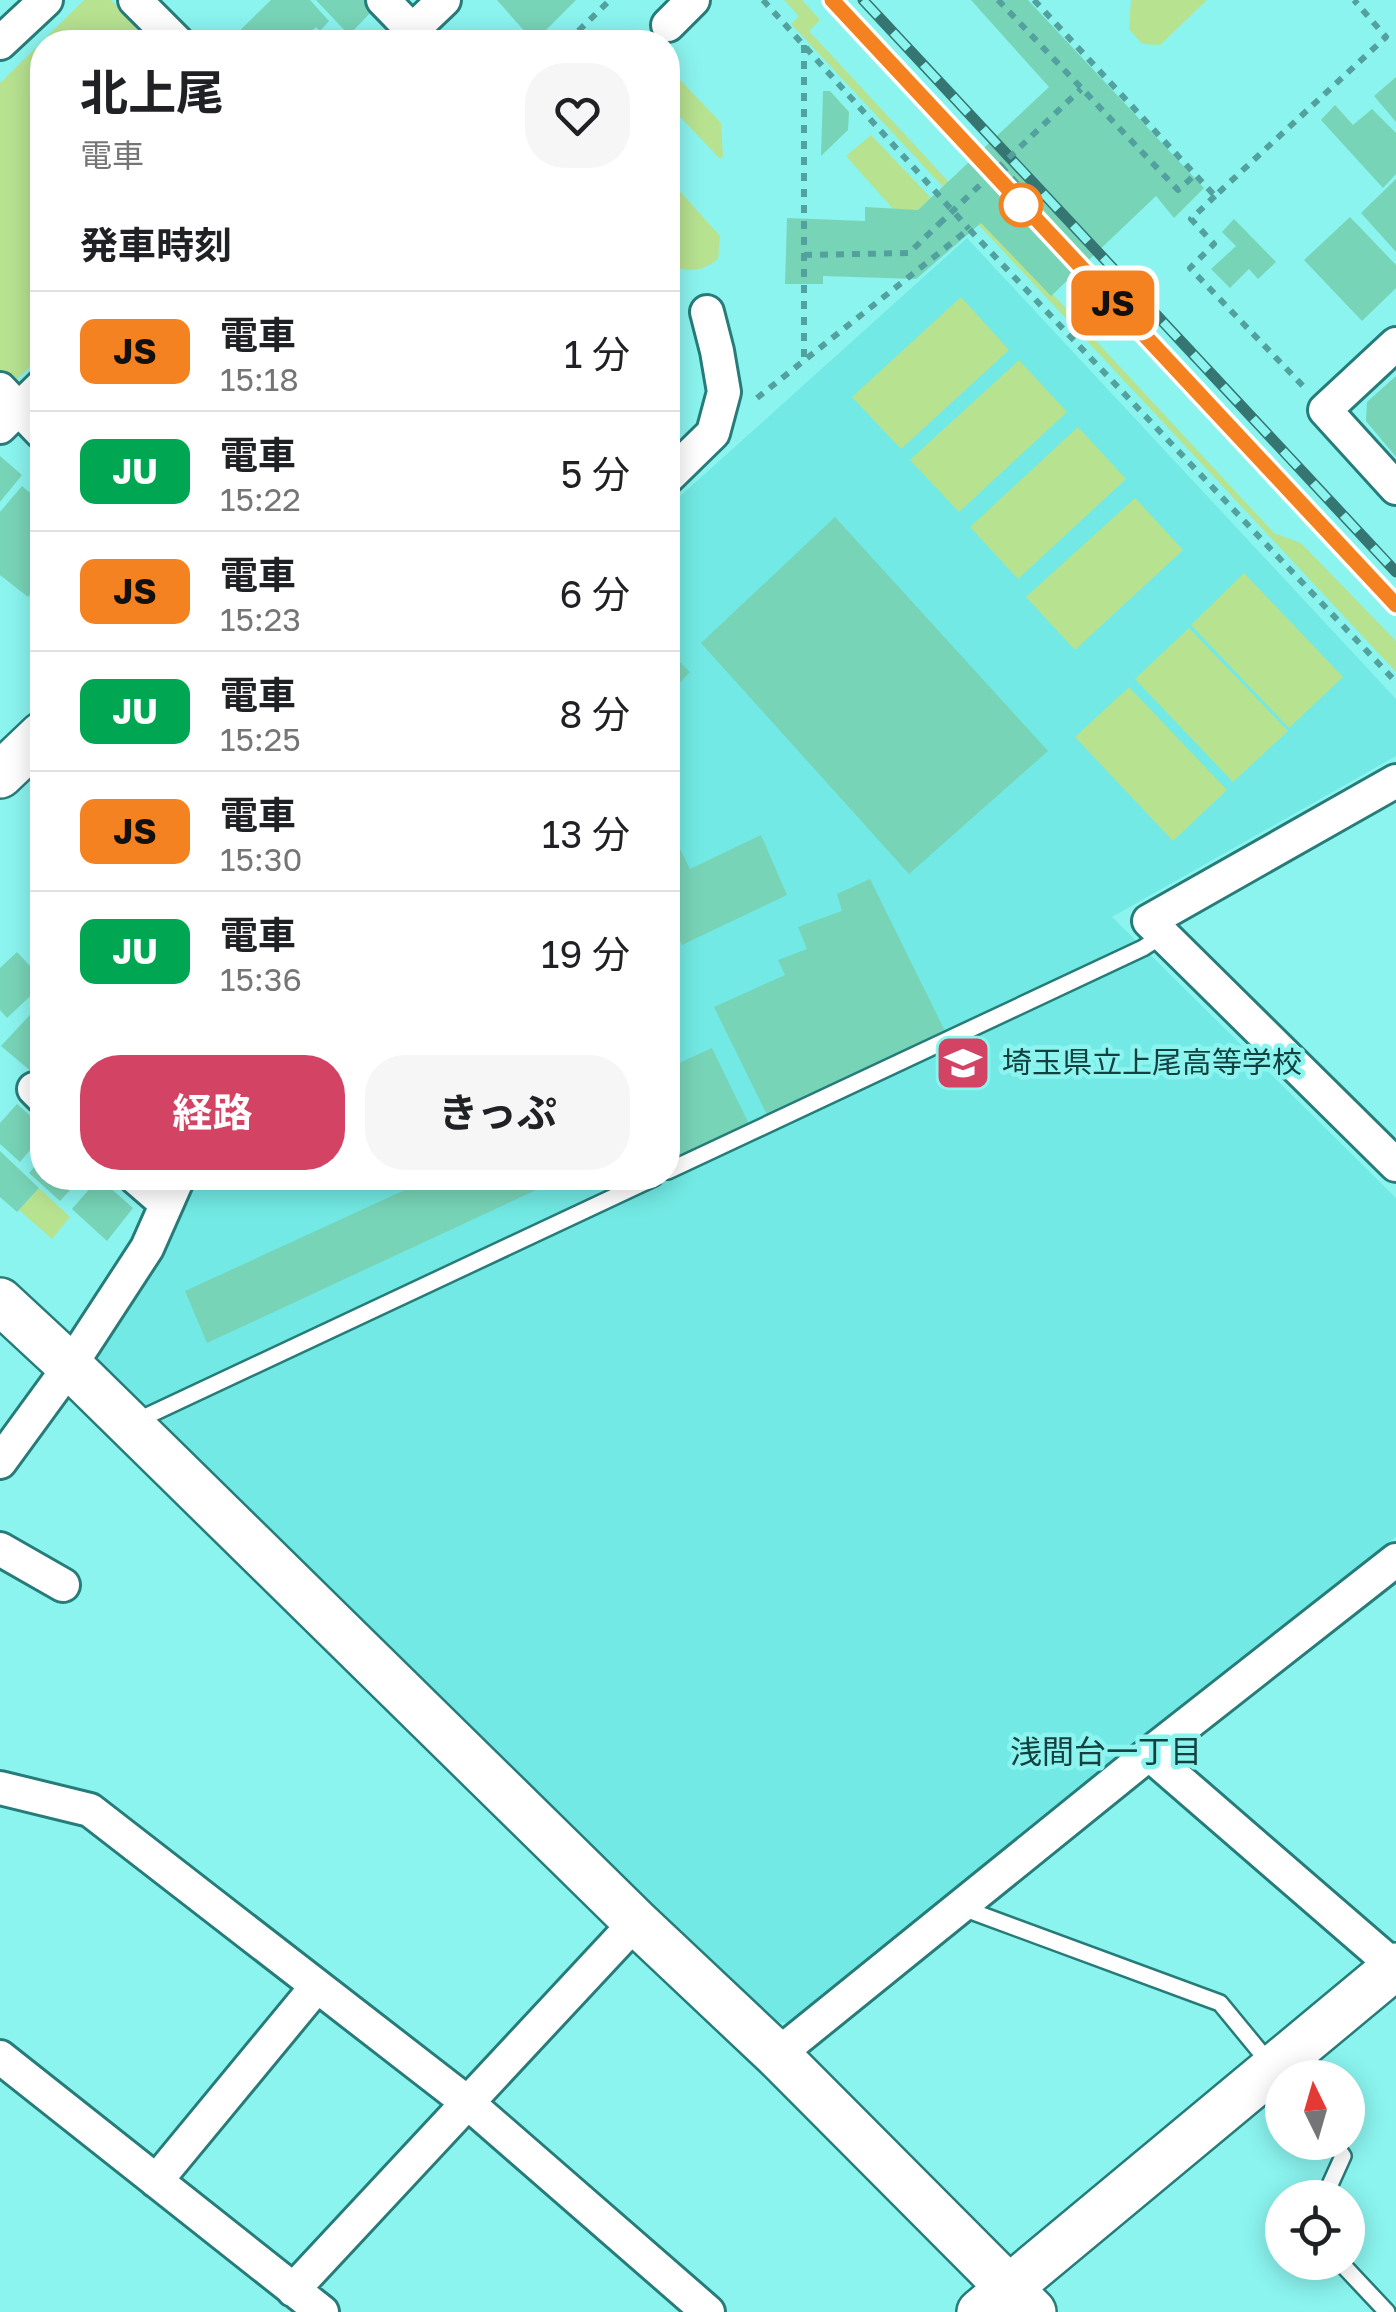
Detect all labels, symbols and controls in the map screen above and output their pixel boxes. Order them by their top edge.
text: 北上尾 [80,63,224,121]
button: heart [525,63,630,168]
text: 電車 [80,136,144,174]
unlabelled marker [1000,184,1042,226]
text: 発車時刻 [80,222,232,267]
line badge: JS [1068,270,1158,336]
text: JS [1091,282,1135,324]
text: 電車 [220,312,296,357]
text: JS [113,330,157,372]
text: 1 分 [564,331,630,376]
text: 15:18 [220,360,299,398]
text: 電車 [220,432,296,477]
text: JU [112,450,158,492]
text: 5 分 [560,451,630,496]
text: 15:22 [220,480,301,518]
text: 電車 [220,552,296,597]
text: JS [113,570,157,612]
text: 6 分 [560,571,630,616]
text: 15:23 [220,600,301,638]
text: 電車 [220,672,296,717]
text: JU [112,690,158,732]
text: 8 分 [559,691,630,736]
text: 15:25 [220,720,301,758]
text: 電車 [220,792,296,837]
text: JS [113,810,157,852]
text: 13 分 [542,811,630,856]
text: 15:30 [220,840,302,878]
text: 電車 [220,912,296,957]
text: JU [112,930,158,972]
text: 19 分 [541,931,630,976]
text: 15:36 [220,960,302,998]
school or university icon: 埼玉県立上尾高等学校 [933,1033,993,1093]
place label: 埼玉県立上尾高等学校 [1002,1044,1302,1080]
button: 経路 [80,1055,345,1170]
button: きっぷ [365,1055,630,1170]
district label: 浅間台一丁目 [1010,1732,1202,1770]
north arrow [1265,2060,1365,2160]
map controls [1265,2060,1365,2280]
button: locate [1265,2180,1365,2280]

